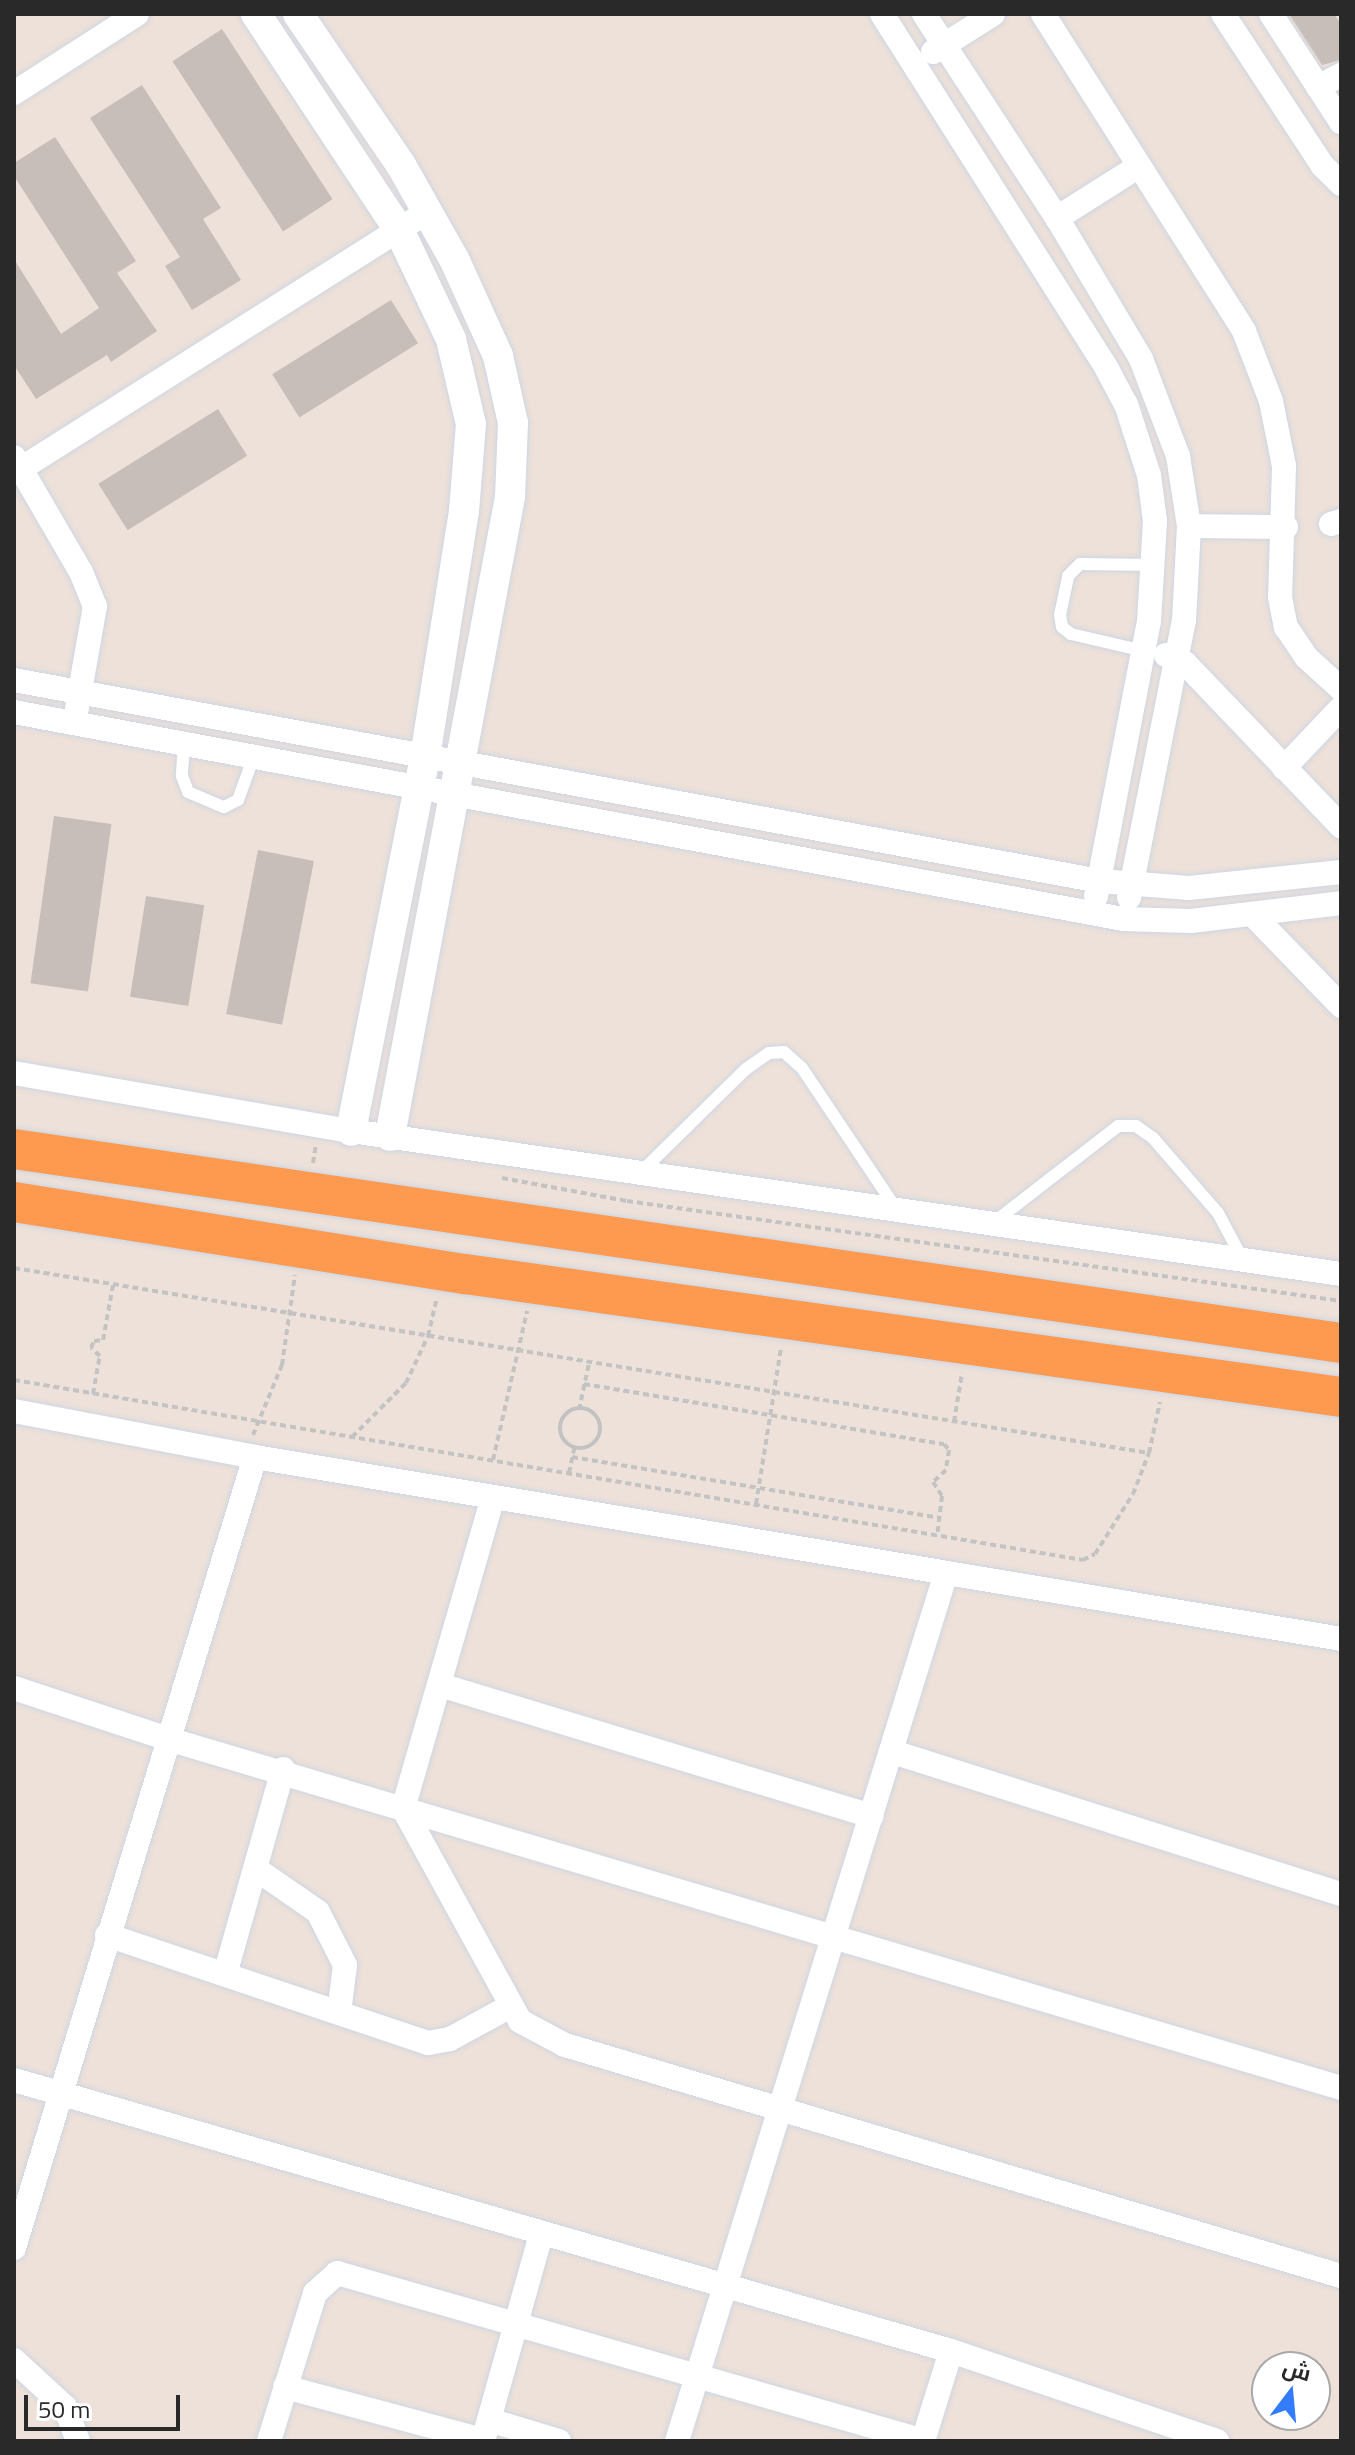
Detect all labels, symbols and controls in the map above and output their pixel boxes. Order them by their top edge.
text: ش [1279,2350,1315,2390]
north arrow [1251,2351,1331,2431]
scale bar [28,2379,184,2429]
text: 50 m [38,2391,90,2427]

